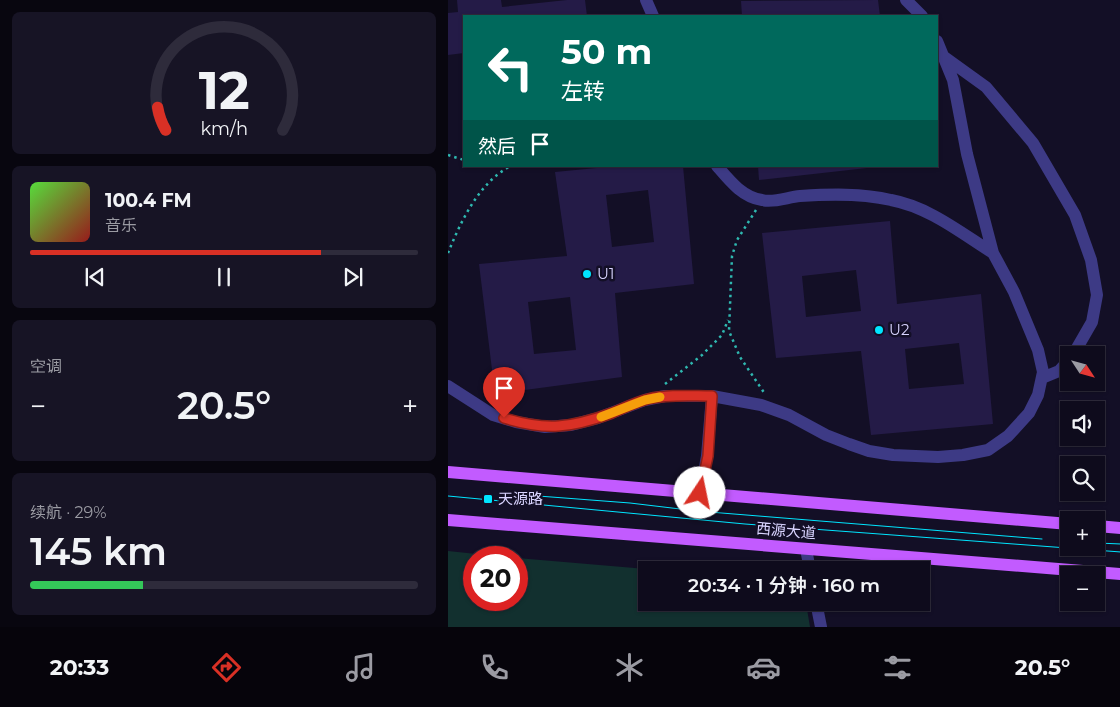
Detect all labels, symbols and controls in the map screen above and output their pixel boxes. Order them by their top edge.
text: 50 m [561,30,652,73]
icon: left [478,35,543,100]
text: 12 [198,59,250,122]
text: 左转 [561,78,605,105]
text: km/h [200,118,248,139]
icon: arrive [526,130,554,158]
text: 然后 [478,135,516,158]
text: 100.4 FM [105,189,192,212]
text: 音乐 [105,216,137,235]
icon: previous [81,263,109,291]
icon: pause [210,263,238,291]
icon: next [339,263,367,291]
place label: U1 [597,264,614,283]
marker: U1 [581,268,593,280]
place label: U2 [889,320,909,339]
marker: U2 [873,324,885,336]
north arrow [1060,346,1106,391]
map controls [1060,346,1105,611]
text: 空调 [30,357,62,376]
pin [483,367,525,418]
icon: arrive [490,374,518,402]
text: 20.5° [177,382,271,429]
text: − [30,389,46,423]
text: + [402,389,418,423]
button: sound [1060,401,1105,446]
button: search [1060,456,1105,501]
position arrow [673,466,725,518]
place label: 天源路 [498,489,543,508]
marker: 天源路 [482,493,494,505]
text: 续航 · 29% [30,503,107,522]
button: + [1060,511,1105,556]
street label: 西源大道 [755,518,817,543]
text: 145 km [30,528,167,575]
speed limit sign: 20 [463,546,528,611]
button: − [1060,566,1105,611]
text: 20:34 · 1 分钟 · 160 m [688,574,880,597]
icon: directions [209,650,244,685]
icon: music [343,650,378,685]
icon: phone [477,650,512,685]
icon: climate [612,650,647,685]
icon: car [746,650,781,685]
icon: filters [880,650,915,685]
text: 20:33 [50,654,109,681]
text: 20.5° [1015,654,1070,681]

